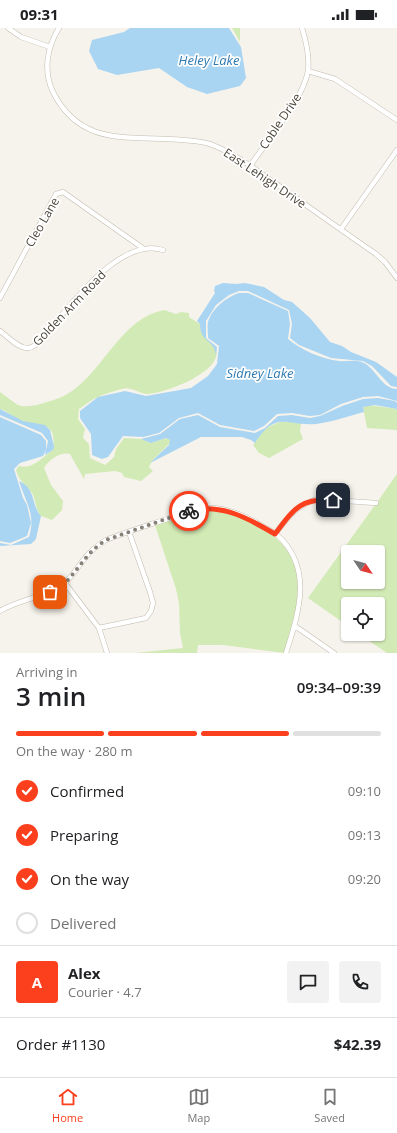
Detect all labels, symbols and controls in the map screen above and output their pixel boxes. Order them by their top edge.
text: 09:31 [20,4,59,24]
water label: Heley Lake [179,51,240,69]
street label: Coble Drive [255,89,305,152]
street label: East Lehigh Drive [220,144,310,212]
street label: Cleo Lane [21,194,63,250]
street label: Golden Arm Road [29,267,109,349]
water label: Sidney Lake [226,364,294,382]
pin [316,483,350,517]
icon: home [322,489,344,511]
courier [169,491,209,531]
icon: bike [178,500,200,522]
north arrow [341,545,385,589]
map controls [341,545,385,641]
pin [33,575,67,609]
icon: bag [39,581,61,603]
button: locate [341,597,385,641]
text: Arriving in [16,663,78,681]
text: 09:34–09:39 [297,677,381,697]
text: 3 min [16,678,86,714]
text: On the way · 280 m [16,742,132,760]
icon: check [16,780,38,802]
text: Confirmed [50,781,124,801]
text: 09:10 [348,782,381,800]
icon: check [16,824,38,846]
text: Preparing [50,825,118,845]
text: 09:13 [348,826,381,844]
icon: check [16,868,38,890]
text: On the way [50,869,129,889]
text: 09:20 [348,870,381,888]
text: Delivered [50,913,117,933]
button: chat [287,961,329,1003]
button: phone [339,961,381,1003]
text: Alex [68,963,100,983]
text: A [32,972,42,992]
text: Courier · 4.7 [68,983,142,1001]
text: Order #1130 [16,1034,105,1054]
text: $42.39 [334,1034,381,1054]
tab: Home [52,1086,83,1125]
tab: Map [187,1086,210,1125]
tab: Saved [314,1086,345,1125]

